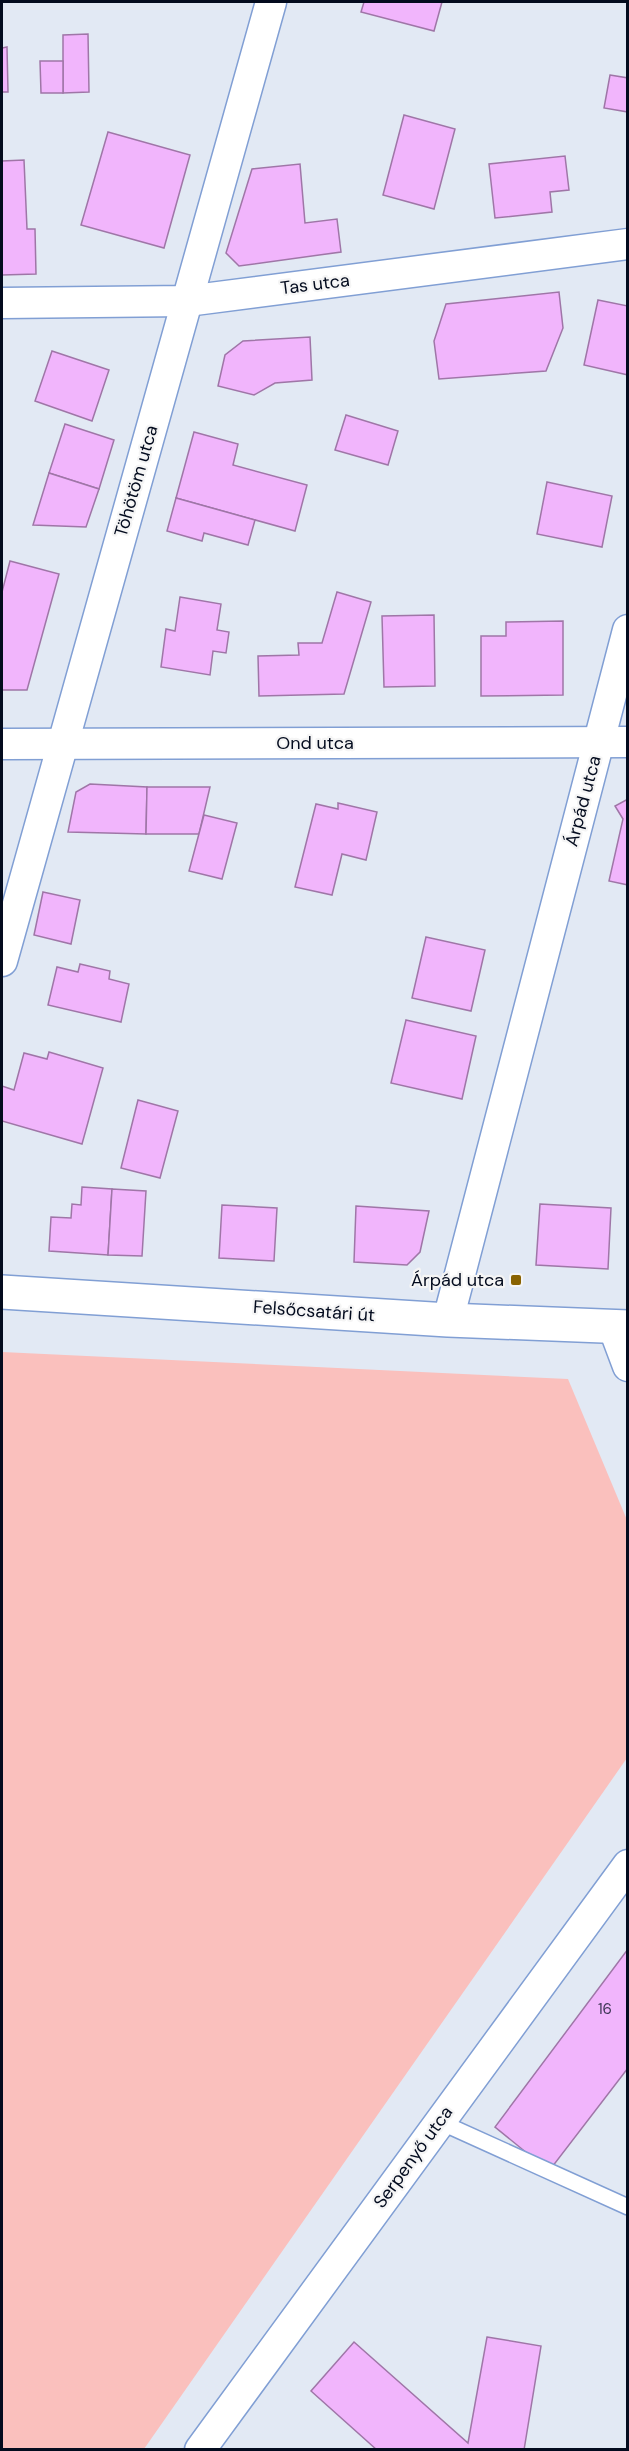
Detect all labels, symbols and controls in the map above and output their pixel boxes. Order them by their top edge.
street label: Tas utca [279,268,351,300]
street label: Töhötöm utca [109,422,163,540]
street label: Ond utca [276,731,354,755]
street label: Árpád utca [559,753,607,849]
place label: Árpád utca [411,1268,504,1292]
marker: Árpád utca [509,1273,523,1287]
street label: Felsőcsatári út [252,1295,376,1327]
house number: 16 [598,1999,612,2019]
street label: Serpenyő utca [368,2101,458,2213]

